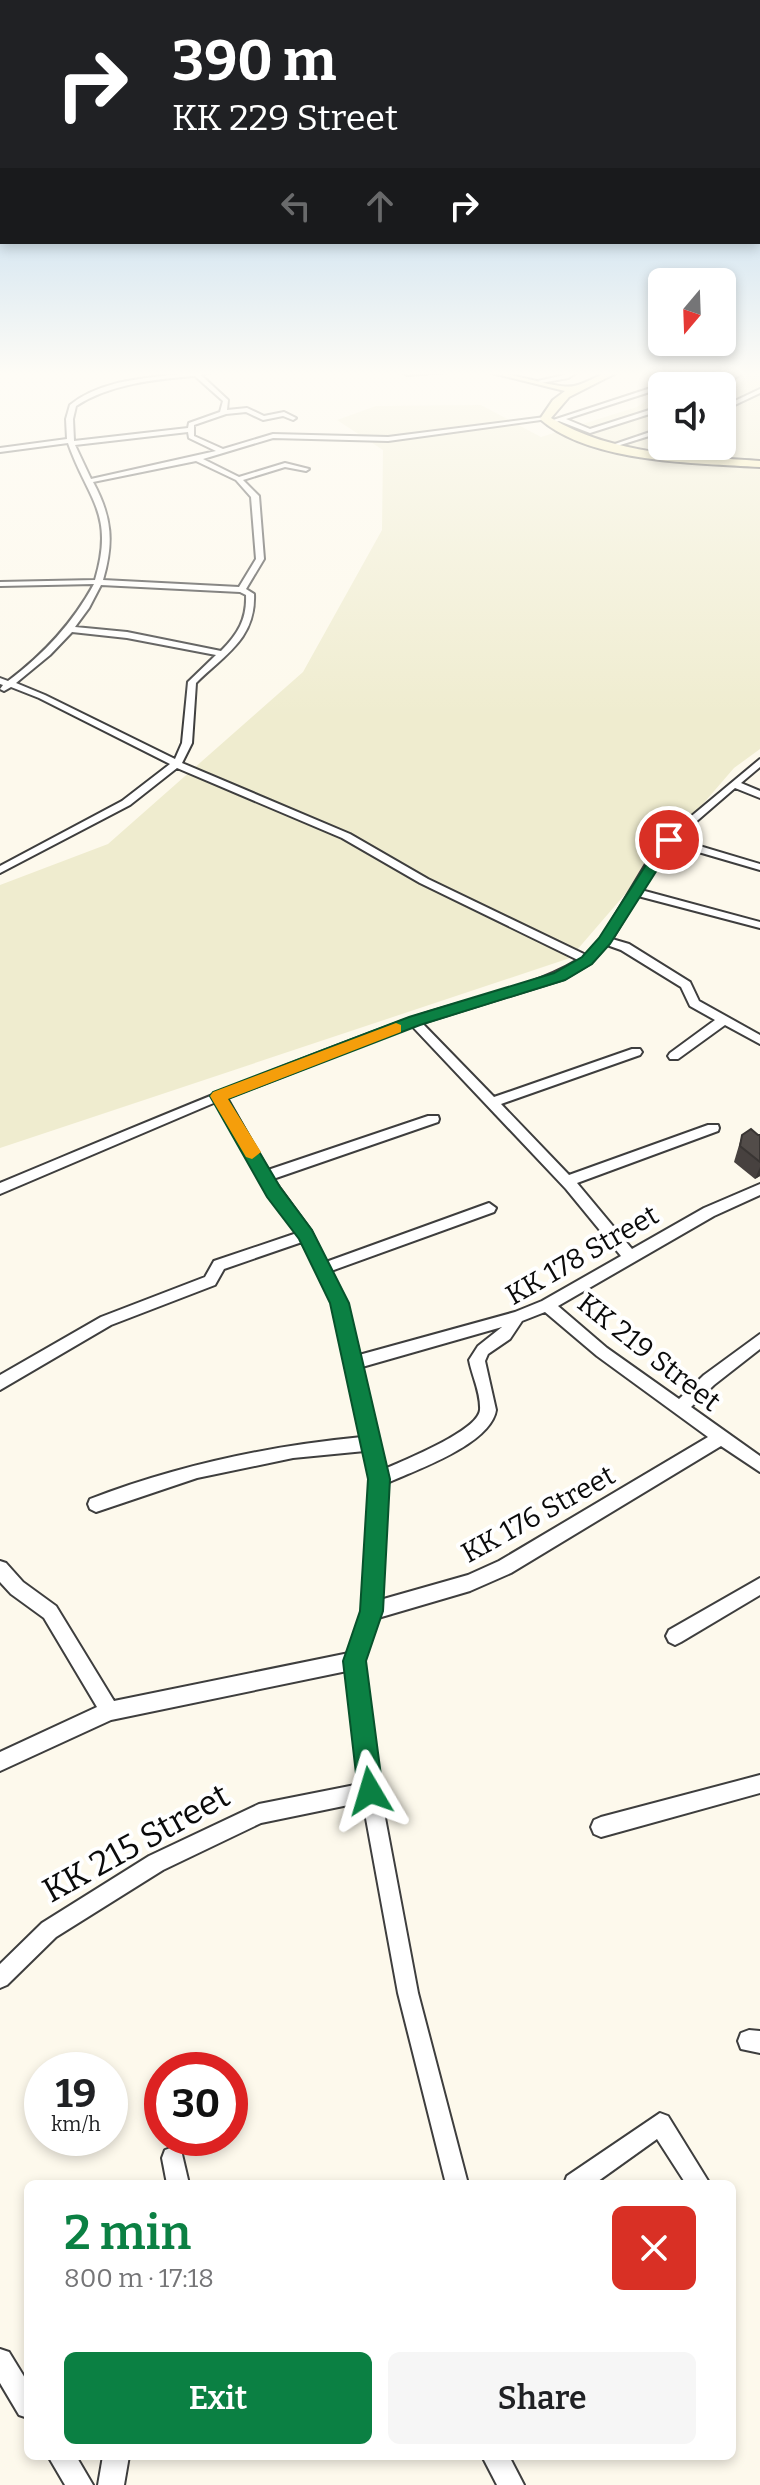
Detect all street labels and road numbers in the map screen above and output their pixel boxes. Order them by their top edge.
street label: KK 178 Street [500,1198,664,1312]
street label: KK 219 Street [571,1286,727,1418]
street label: KK 176 Street [456,1458,620,1570]
street label: KK 215 Street [36,1775,236,1911]

